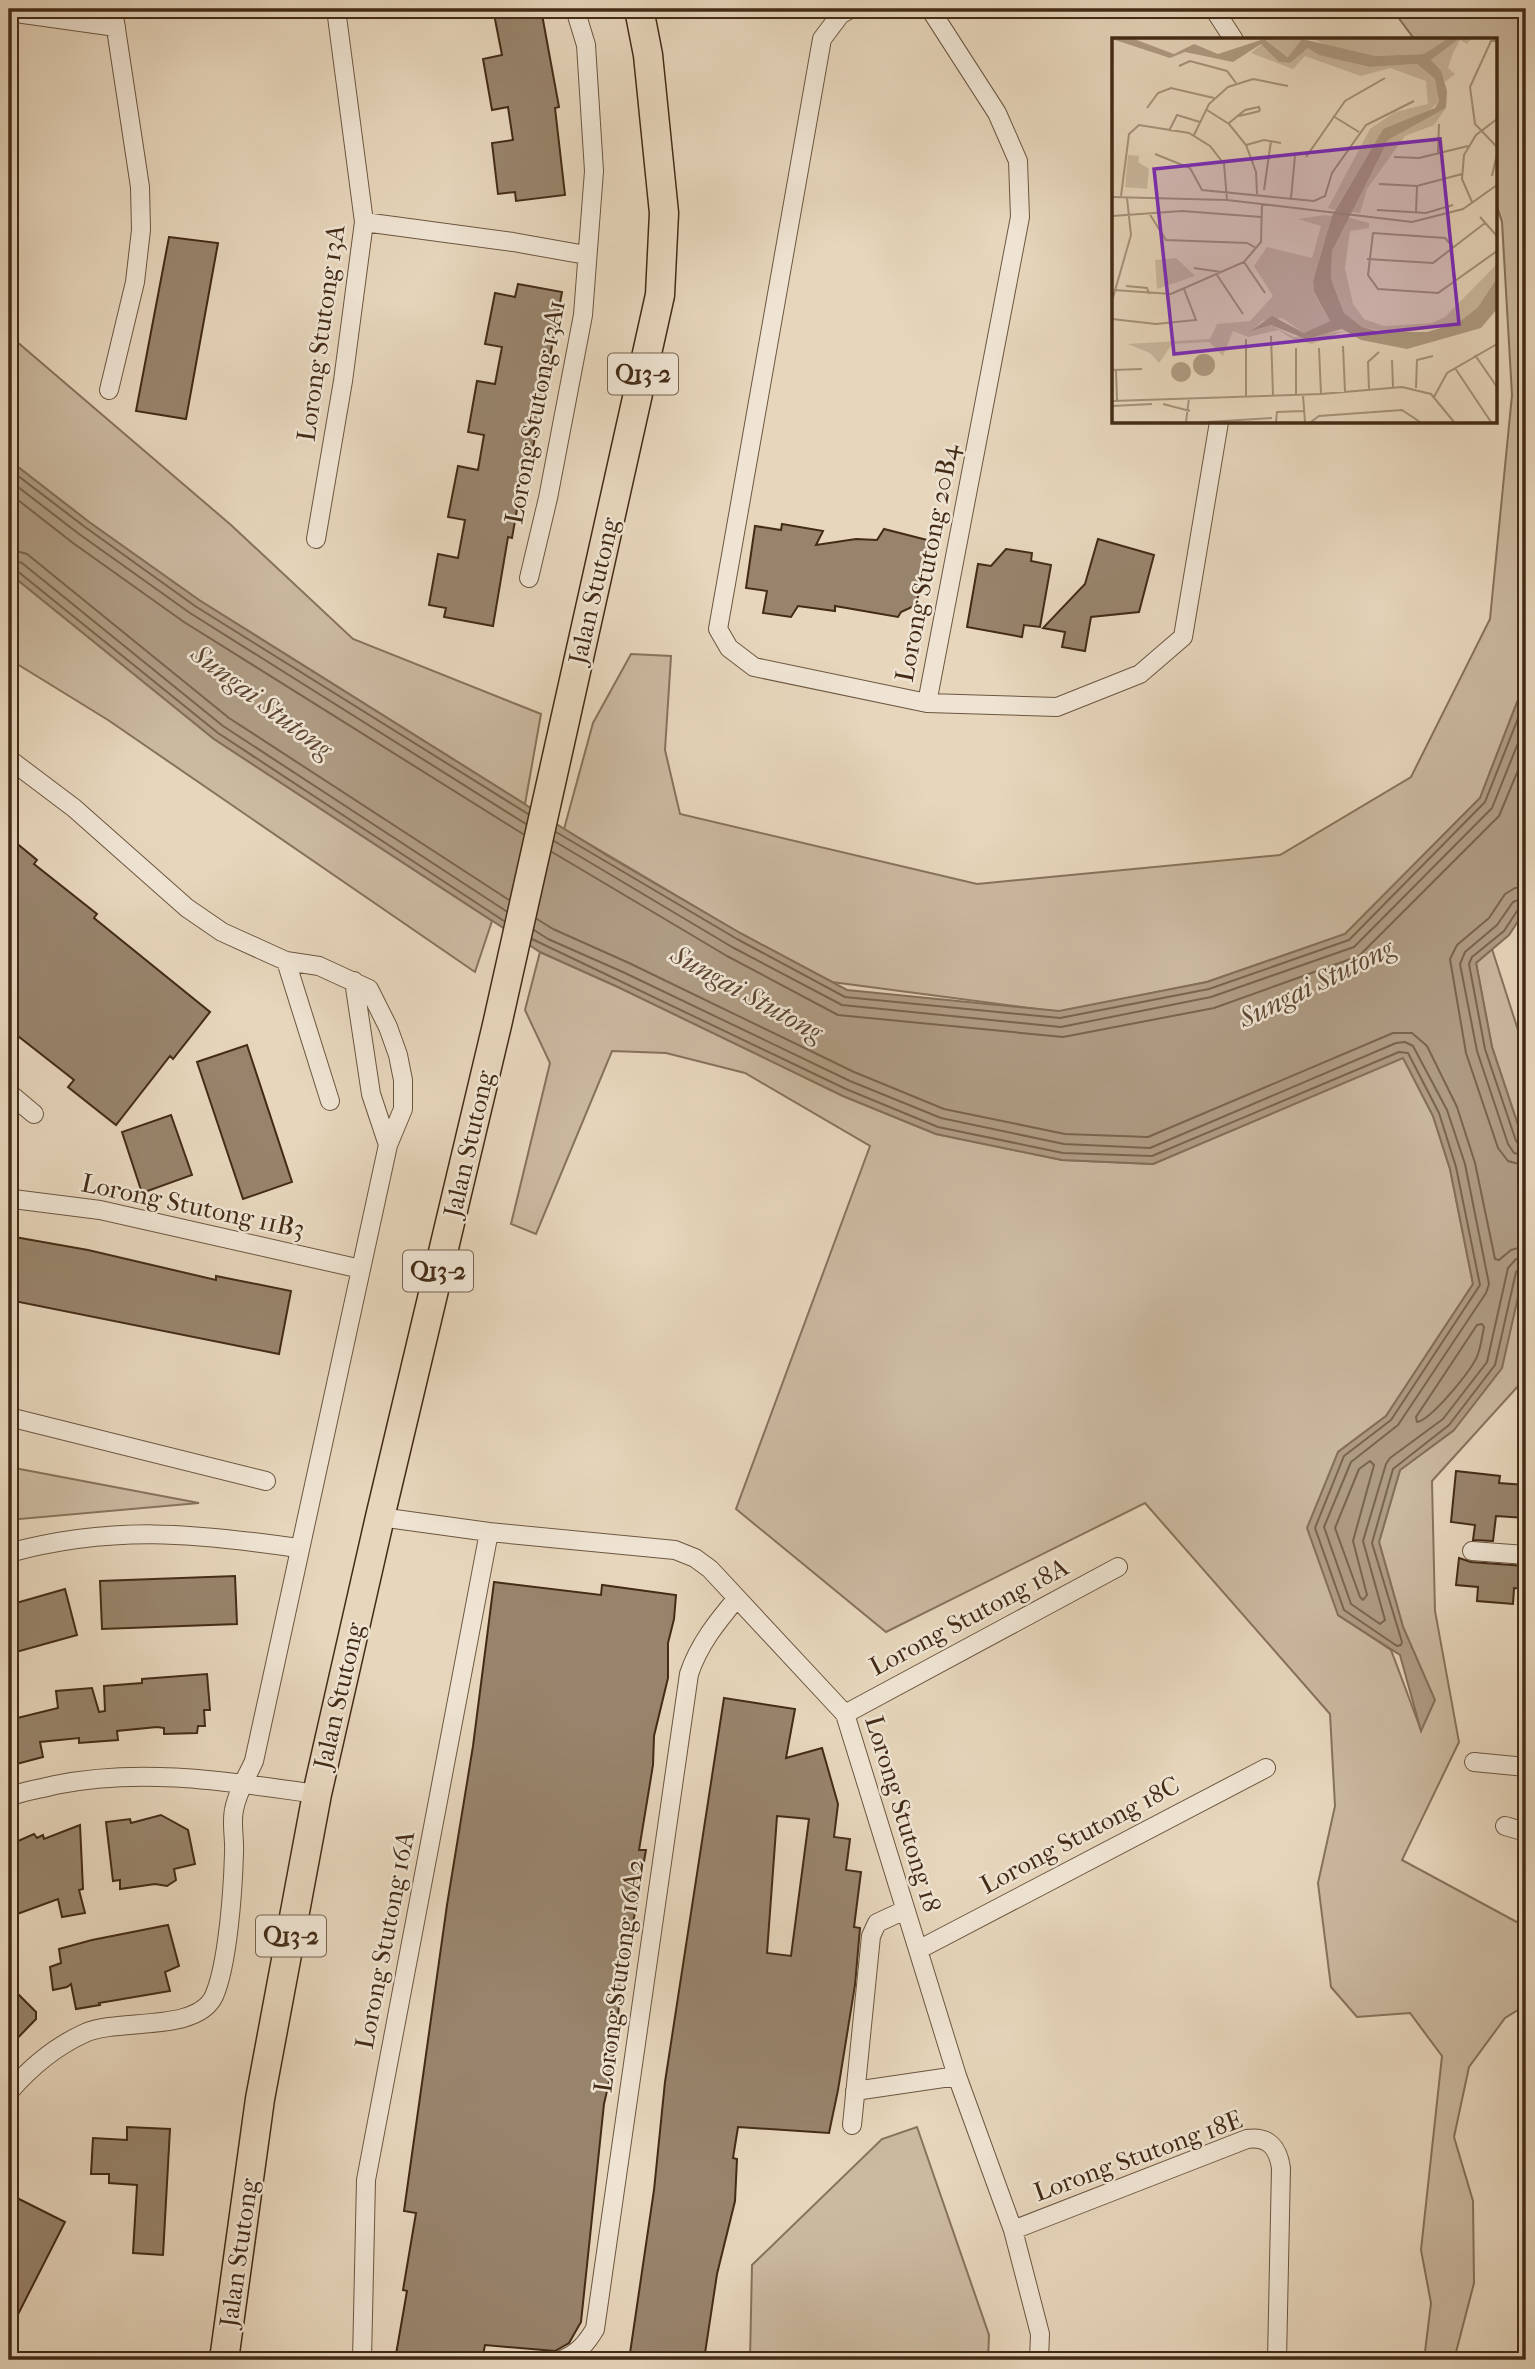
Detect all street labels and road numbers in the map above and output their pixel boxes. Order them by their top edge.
street label: Lorong Stutong 13A [290,222,352,443]
street label: Lorong Stutong 13A1 [498,297,572,527]
road number: Q13-2 [608,354,678,394]
street label: Lorong Stutong 20B4 [889,441,965,684]
street label: Jalan Stutong [562,513,626,669]
street label: Jalan Stutong [437,1066,501,1222]
street label: Lorong Stutong 11B3 [78,1167,308,1245]
road number: Q13-2 [403,1251,473,1292]
street label: Lorong Stutong 18A [864,1551,1075,1682]
street label: Jalan Stutong [307,1618,371,1774]
street label: Lorong Stutong 18 [858,1712,948,1916]
street label: Lorong Stutong 18C [975,1769,1185,1901]
street label: Lorong Stutong 16A [349,1827,422,2052]
street label: Lorong Stutong 16A2 [587,1858,651,2094]
road number: Q13-2 [256,1915,326,1956]
street label: Lorong Stutong 18E [1029,2104,1247,2208]
street label: Jalan Stutong [213,2176,265,2331]

